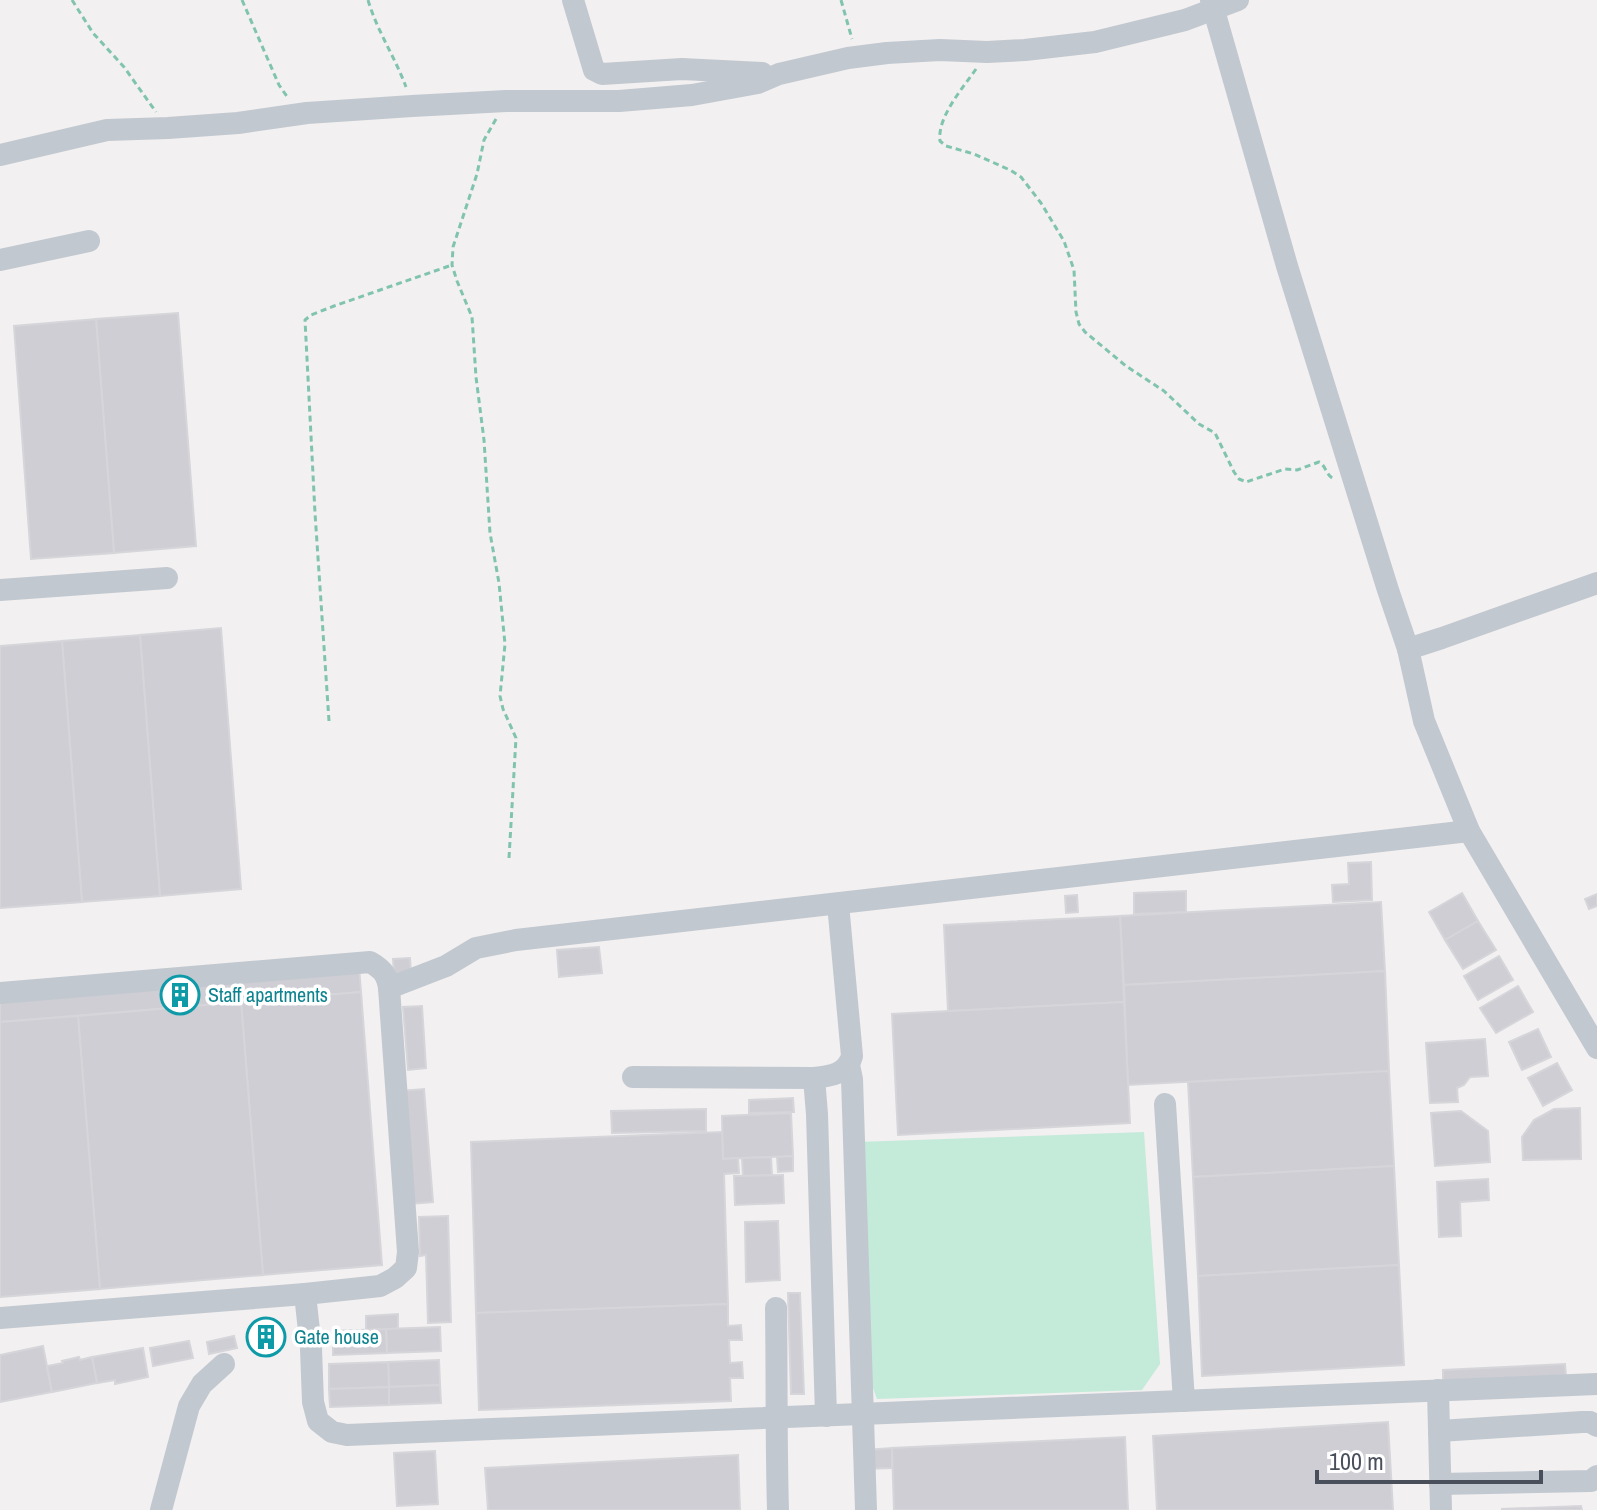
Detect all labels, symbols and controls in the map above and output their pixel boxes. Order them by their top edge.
building icon: Staff apartments [159,974,201,1016]
place label: Staff apartments [208,981,328,1008]
building icon: Gate house [245,1316,287,1358]
place label: Gate house [294,1323,379,1350]
scale bar [1317,1434,1541,1484]
text: 100 m [1329,1445,1384,1477]

